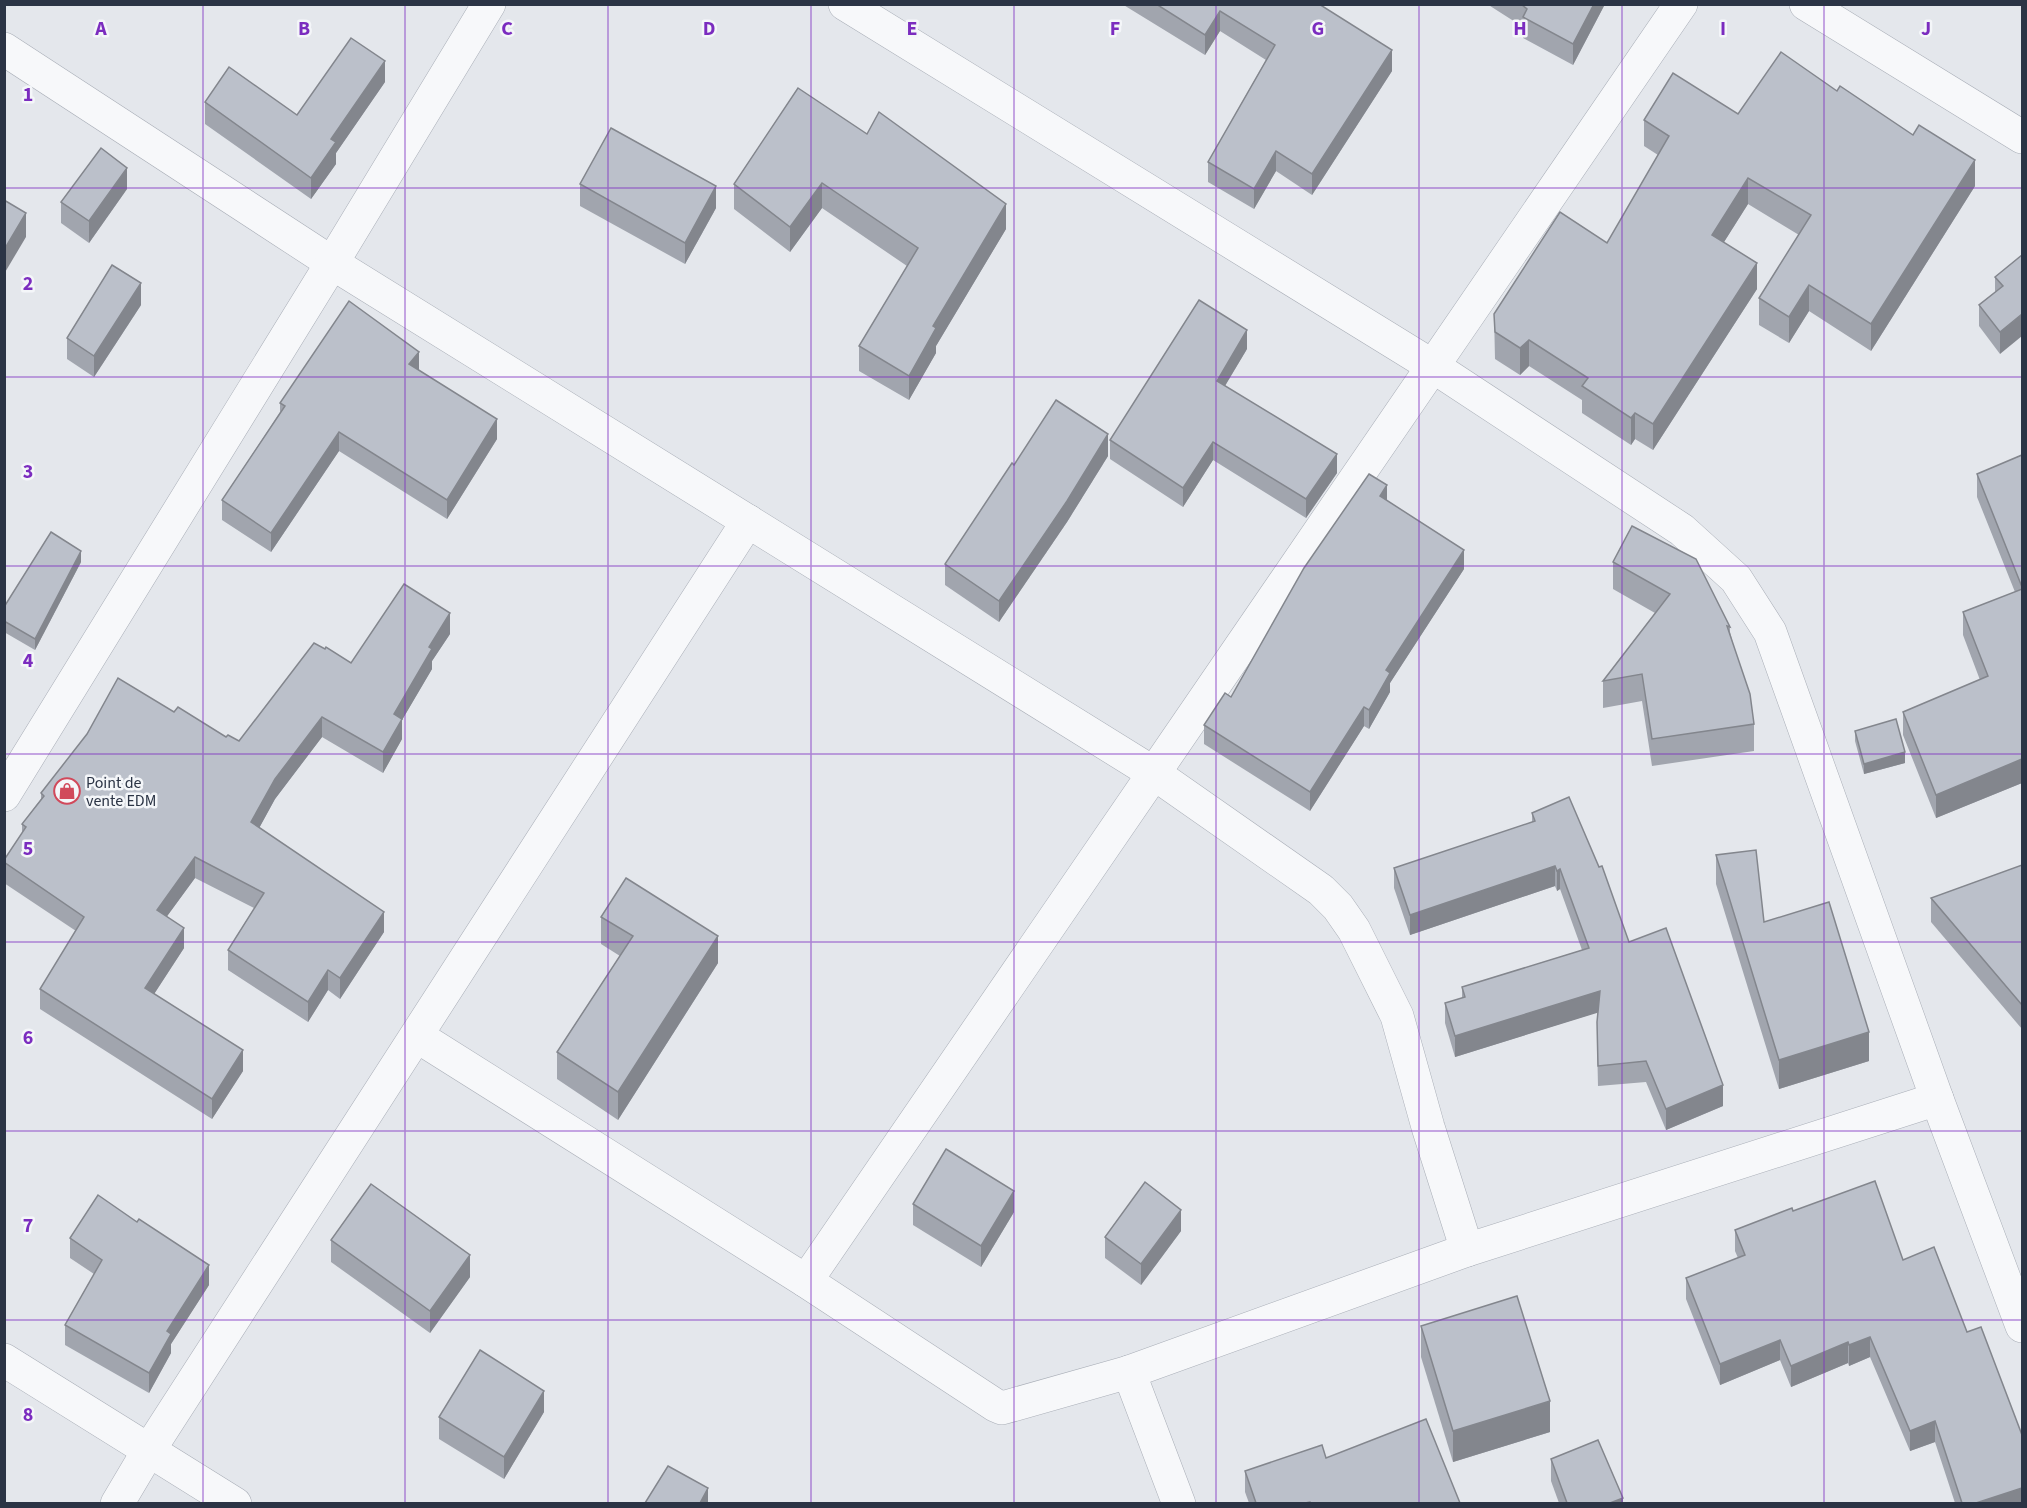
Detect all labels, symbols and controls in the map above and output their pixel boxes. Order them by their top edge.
text: A [94,15,107,43]
text: B [298,15,310,43]
text: C [501,15,513,43]
text: D [703,15,715,43]
text: E [907,15,917,43]
text: F [1110,15,1120,43]
text: G [1312,15,1324,43]
text: H [1513,15,1527,43]
text: I [1720,15,1726,43]
text: J [1921,15,1931,43]
text: 1 [23,81,33,109]
text: 2 [23,270,33,298]
text: 3 [23,458,33,486]
text: 4 [23,647,34,675]
place label: Point de vente EDM [86,772,156,812]
shop icon: Point de vente EDM [52,776,82,806]
text: 5 [23,835,33,863]
text: 6 [23,1024,33,1052]
text: 7 [23,1212,33,1240]
text: 8 [23,1401,33,1429]

